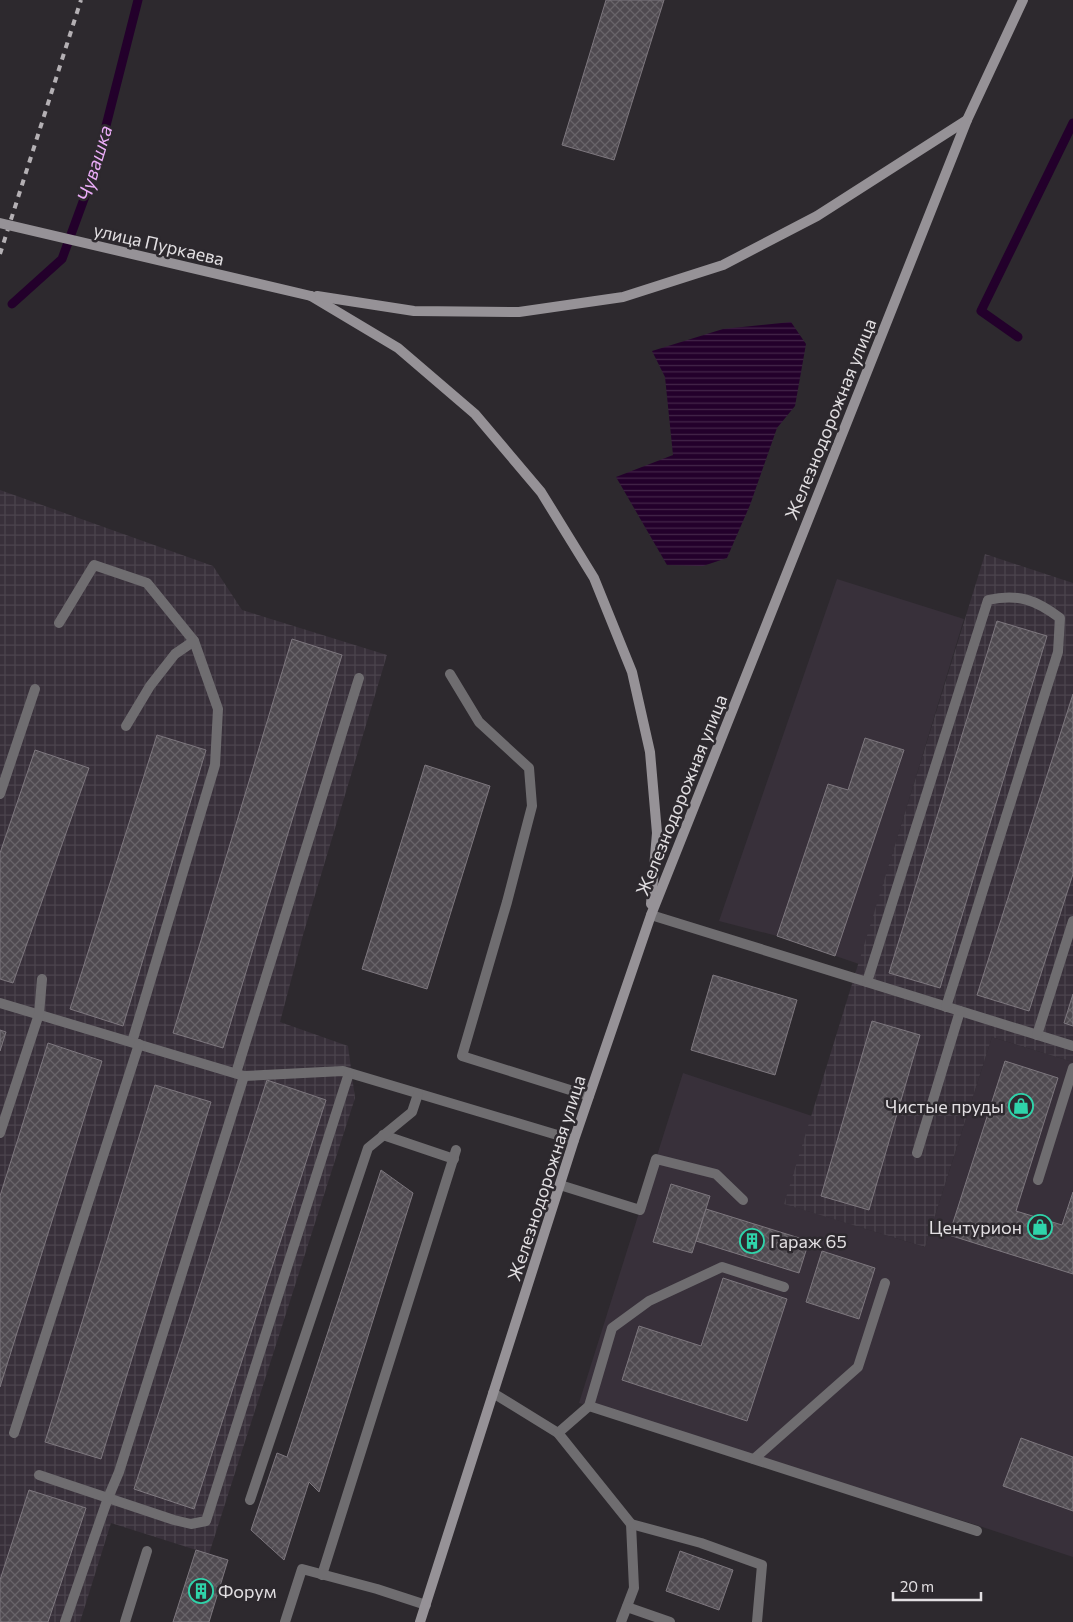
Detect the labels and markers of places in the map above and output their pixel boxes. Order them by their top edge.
shop icon: Чистые пруды [1008,1093,1034,1119]
place label: Чистые пруды [885,1095,1004,1117]
shop icon: Центурион [1027,1214,1053,1240]
place label: Центурион [929,1216,1022,1238]
building icon: Гараж 65 [739,1228,765,1254]
place label: Гараж 65 [770,1230,847,1252]
building icon: Форум [188,1578,214,1604]
place label: Форум [218,1580,276,1602]

